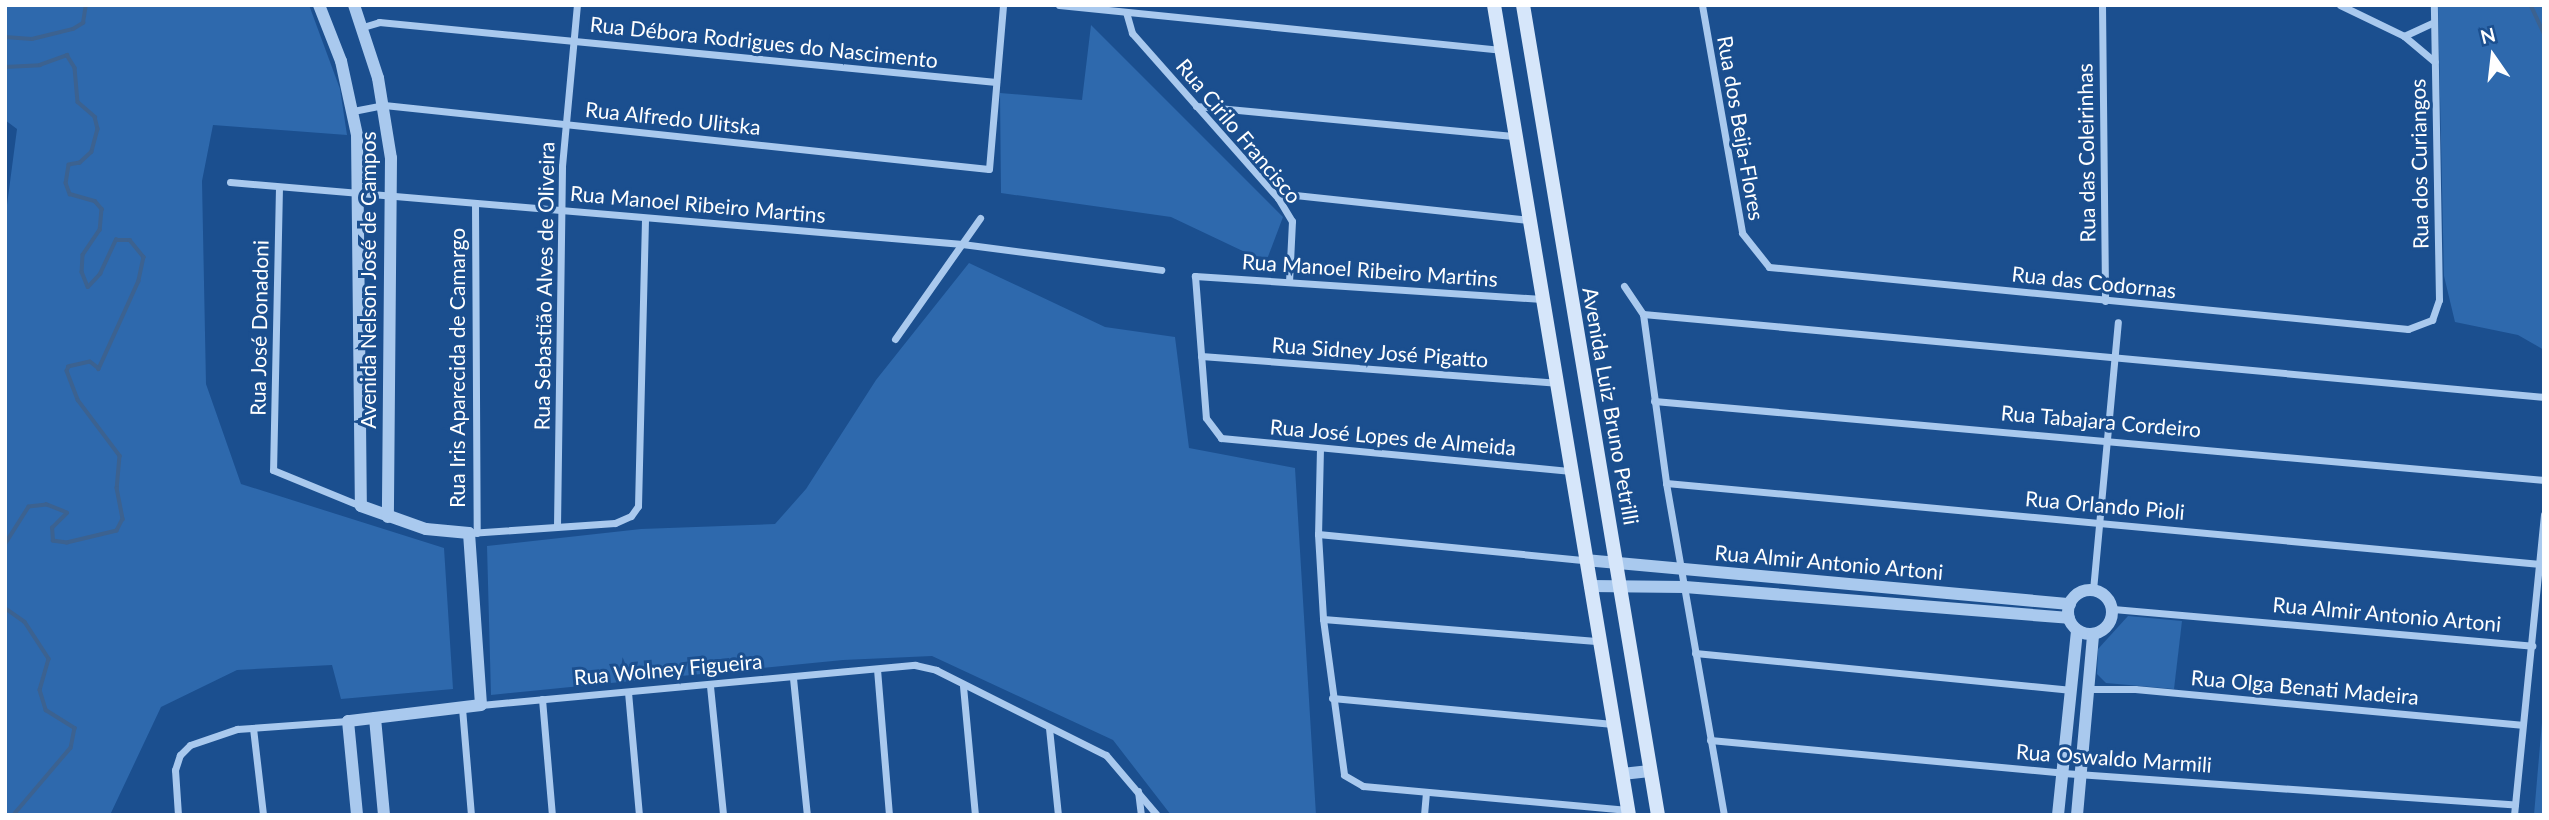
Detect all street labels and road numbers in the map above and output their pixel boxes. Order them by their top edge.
street label: Rua Débora Rodrigues do Nascimento [589,11,939,73]
street label: Rua dos Beija-Flores [1712,34,1770,222]
street label: Rua Cirilo Francisco [1171,54,1307,208]
street label: Rua das Coleirinhas [2072,63,2100,243]
street label: Rua dos Curiangos [2405,79,2433,249]
street label: Rua Alfredo Ulitska [584,96,762,140]
street label: Avenida Nelson José de Campos [355,131,381,429]
street label: Rua Sebastião Alves de Oliveira [529,141,559,431]
street label: Rua Manoel Ribeiro Martins [569,180,827,228]
street label: Rua Iris Aparecida de Camargo [444,228,470,508]
street label: Rua José Donadoni [245,240,273,416]
street label: Rua Manoel Ribeiro Martins [1241,248,1499,292]
street label: Rua das Codornas [2011,261,2177,303]
street label: Avenida Luiz Bruno Petrilli [1578,285,1644,527]
street label: Rua Sidney José Pigatto [1270,332,1490,372]
street label: Rua Tabajara Cordeiro [1999,400,2203,442]
street label: Rua José Lopes de Almeida [1268,414,1518,460]
street label: Rua Orlando Pioli [2024,485,2186,525]
street label: Rua Almir Antonio Artoni [1712,539,1946,585]
street label: Rua Almir Antonio Artoni [2270,591,2504,637]
street label: Rua Wolney Figueira [572,648,764,690]
street label: Rua Olga Benati Madeira [2190,664,2420,710]
street label: Rua Oswaldo Marmili [2015,739,2213,777]

